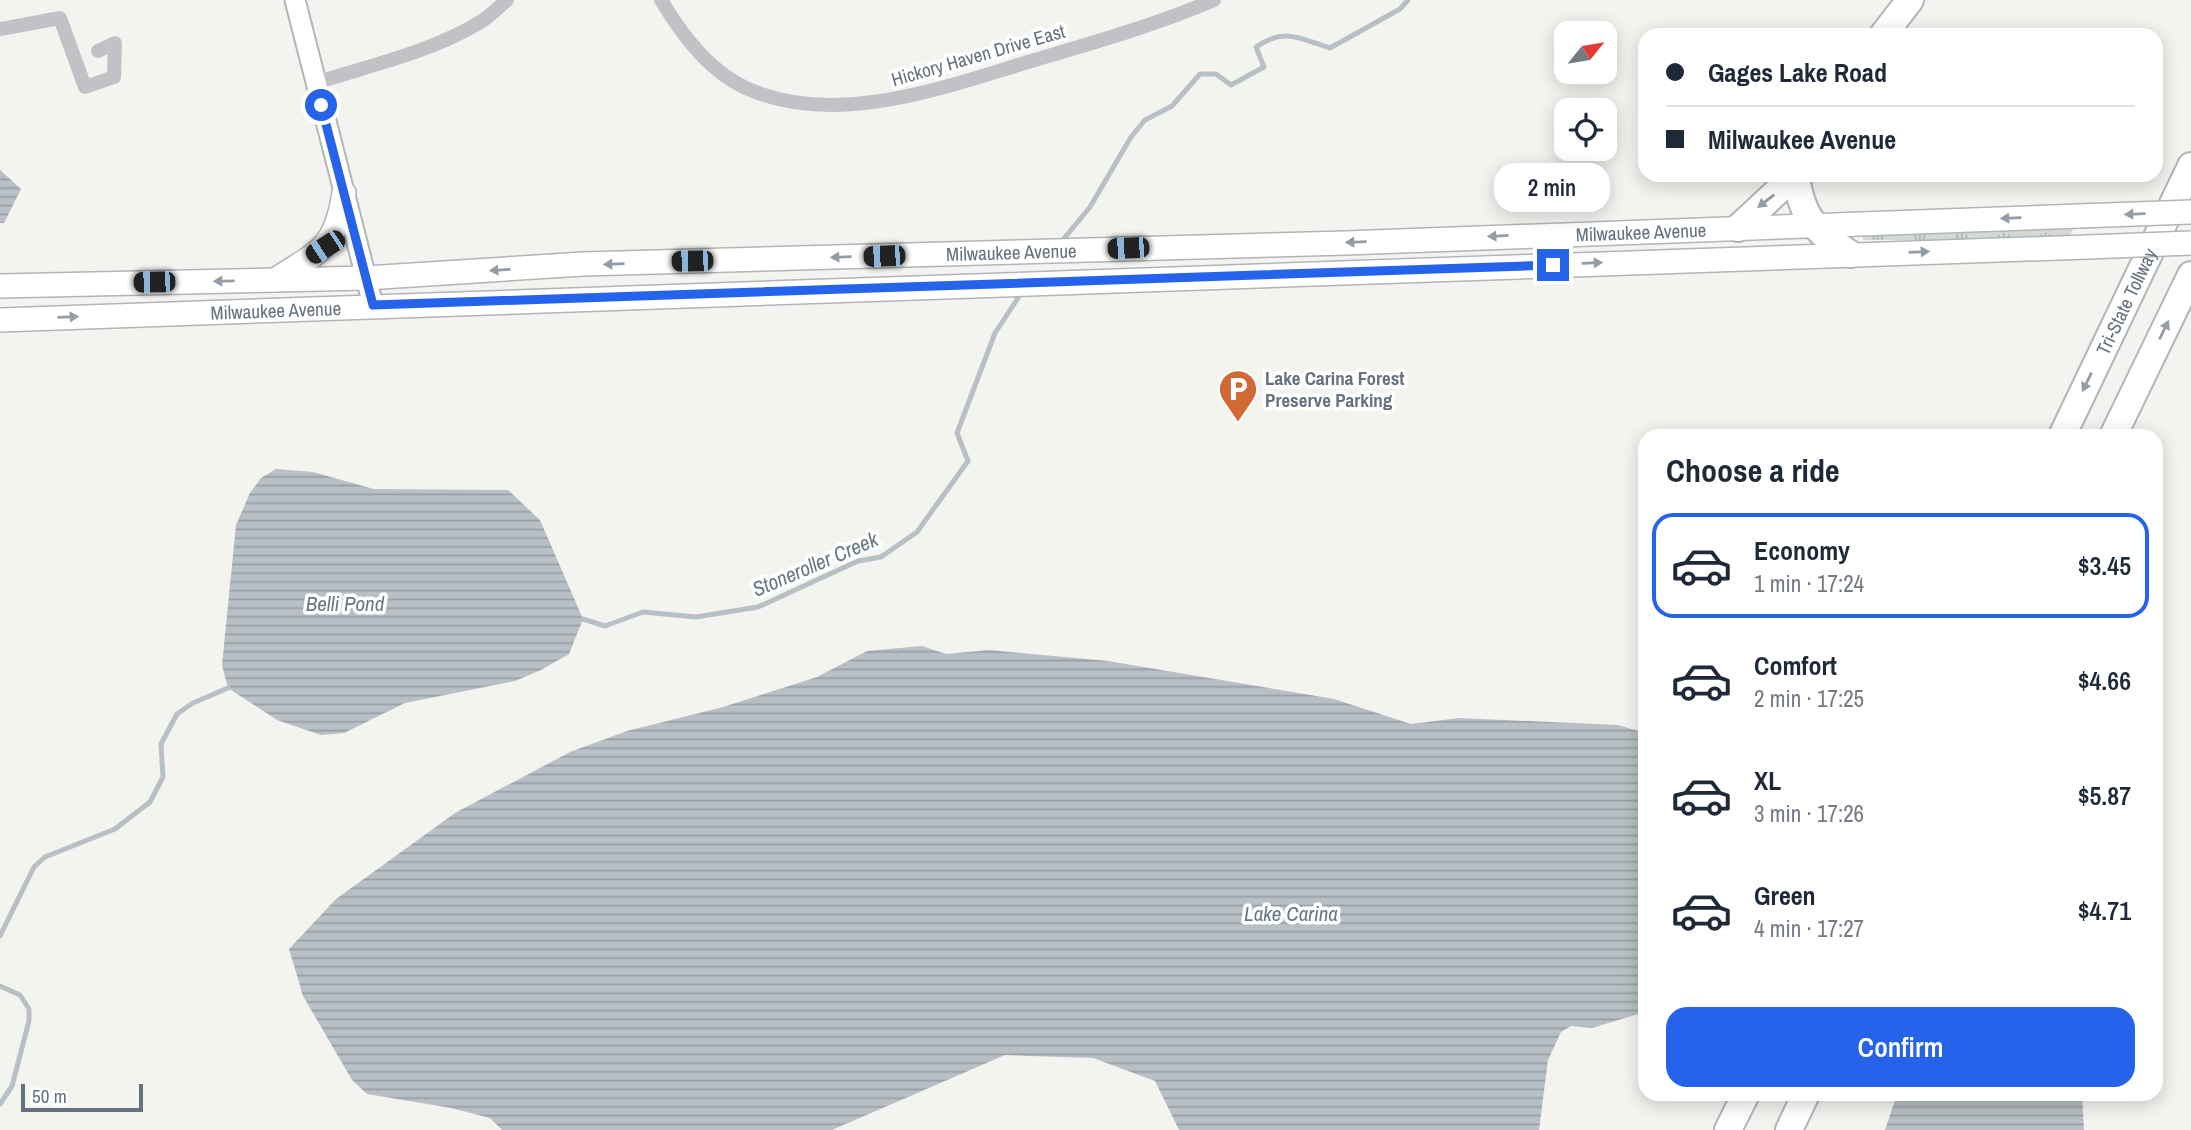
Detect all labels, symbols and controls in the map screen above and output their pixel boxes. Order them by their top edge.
street label: Hickory Haven Drive East [888,18,1068,92]
north arrow [1554,21,1617,84]
map controls [1554,21,1617,161]
text: Gages Lake Road [1708,55,1887,90]
route start [305,89,337,121]
button: locate [1554,98,1617,161]
text: Milwaukee Avenue [1708,122,1896,157]
callout: 2 min [1495,163,1611,212]
text: 2 min [1528,172,1576,203]
one-way arrow [1758,194,1776,209]
one-way arrow [2124,209,2146,220]
one-way arrow [1999,213,2021,224]
street label: Milwaukee Avenue [1575,217,1707,248]
car [302,227,349,267]
one-way arrow [1487,231,1509,242]
street label: Milwaukee Avenue [946,237,1077,267]
car [1107,237,1150,259]
one-way arrow [1344,237,1366,248]
street label: Tri-State Tollway [2090,244,2163,359]
car [863,245,906,267]
one-way arrow [1908,246,1930,258]
route end [1537,249,1569,281]
car [671,250,714,272]
one-way arrow [830,251,852,263]
one-way arrow [603,258,625,269]
one-way arrow [1582,258,1604,269]
one-way arrow [489,264,511,275]
car [133,271,176,293]
one-way arrow [213,275,235,287]
street label: Milwaukee Avenue [210,295,342,326]
one-way arrow [57,312,79,323]
one-way arrow [2159,320,2170,340]
place label: Lake Carina Forest Preserve Parking [1265,365,1405,413]
parking icon: Lake Carina Forest Preserve Parking [1217,368,1259,423]
one-way arrow [2081,372,2092,393]
text: Choose a ride [1666,449,1840,492]
water label: Stoneroller Creek [748,524,884,604]
text: Economy [1754,533,1850,568]
icon: car [1670,534,1733,597]
text: $3.45 [2078,548,2131,583]
text: 1 min · 17:24 [1754,568,1864,599]
water label: Belli Pond [306,589,385,618]
text: Comfort [1754,648,1837,683]
icon: car [1670,649,1733,712]
text: $4.66 [2078,663,2131,698]
text: 2 min · 17:25 [1754,683,1864,714]
text: XL [1754,763,1781,798]
icon: car [1670,764,1733,827]
text: $5.87 [2078,778,2131,813]
text: 3 min · 17:26 [1754,798,1864,829]
text: Green [1754,878,1816,913]
icon: car [1670,879,1733,942]
text: $4.71 [2078,893,2131,928]
water label: Lake Carina [1244,899,1338,928]
text: 4 min · 17:27 [1754,913,1864,944]
button: Confirm [1666,1007,2135,1087]
scale bar [21,1081,144,1113]
text: 50 m [32,1083,67,1109]

